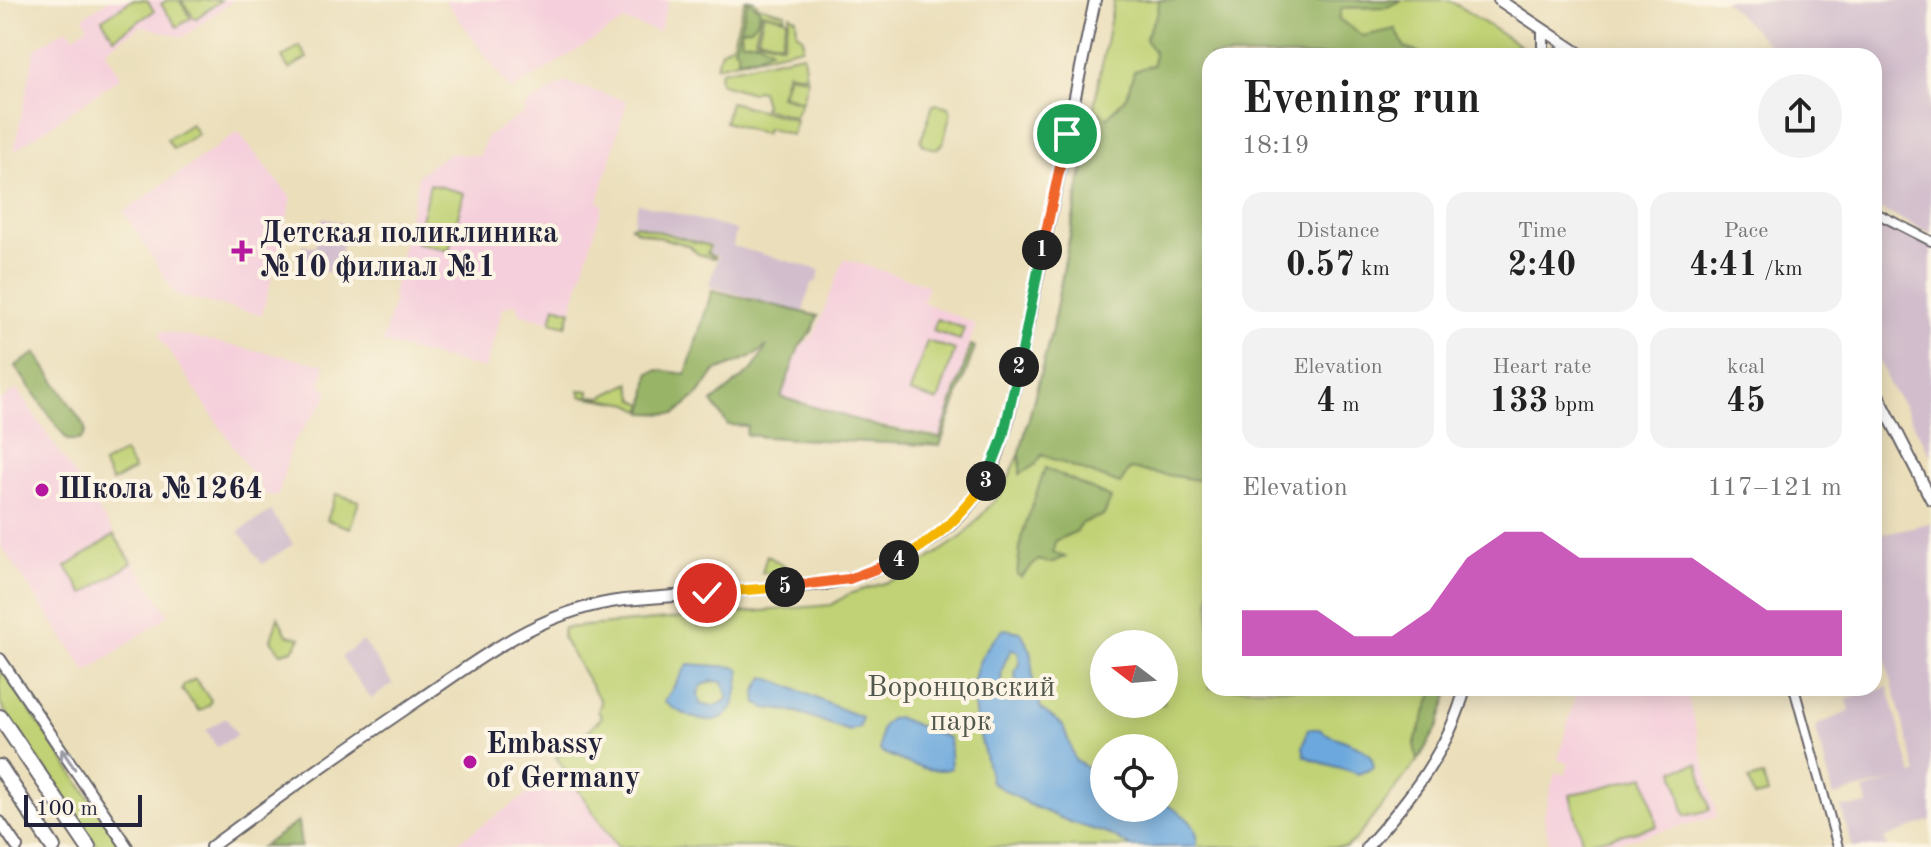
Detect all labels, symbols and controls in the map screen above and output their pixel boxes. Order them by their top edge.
button: share [1758,74,1842,158]
text: Evening run [1242,78,1480,122]
pin [1033,100,1101,168]
icon: arrive [1045,112,1089,156]
text: 18:19 [1242,133,1310,159]
place label: Детская поликлиника №10 филиал №1 [260,219,558,283]
text: Distance [1297,220,1379,242]
text: Time [1517,220,1567,242]
text: Pace [1724,220,1768,242]
pin: 1 [1022,230,1062,270]
text: 1 [1036,239,1048,261]
marker: Детская поликлиника №10 филиал №1 [231,240,253,262]
text: 0.57 [1286,249,1355,283]
text: 2:40 [1508,249,1576,283]
text: 4:41 [1689,249,1758,283]
text: km [1355,258,1390,280]
text: /km [1758,258,1803,280]
pin: 2 [999,347,1039,387]
text: 2 [1013,356,1025,378]
text: Elevation [1293,356,1383,378]
text: Heart rate [1493,356,1591,378]
text: kcal [1727,356,1765,378]
text: 4 [1316,385,1336,419]
text: 133 [1489,385,1548,419]
text: 45 [1726,385,1766,419]
text: m [1336,394,1360,416]
text: bpm [1548,394,1595,416]
pin: 3 [966,461,1006,501]
text: 3 [980,470,992,492]
place label: Школа №1264 [58,475,263,505]
text: Elevation [1242,475,1348,501]
text: 117–121 m [1707,475,1842,501]
marker: Школа №1264 [33,481,51,499]
pin: 4 [879,540,919,580]
text: 4 [893,549,905,571]
pin [673,559,741,627]
pin: 5 [765,567,805,607]
icon: check [685,571,729,615]
text: 5 [779,576,791,598]
north arrow [1090,630,1178,718]
map controls [1090,630,1178,822]
park label: Воронцовский парк [867,673,1055,737]
place label: Embassy of Germany [486,730,640,794]
button: locate [1090,734,1178,822]
one-way arrow [60,749,76,771]
marker: Embassy of Germany [461,753,479,771]
scale bar [24,791,142,827]
text: 100 m [36,798,98,820]

